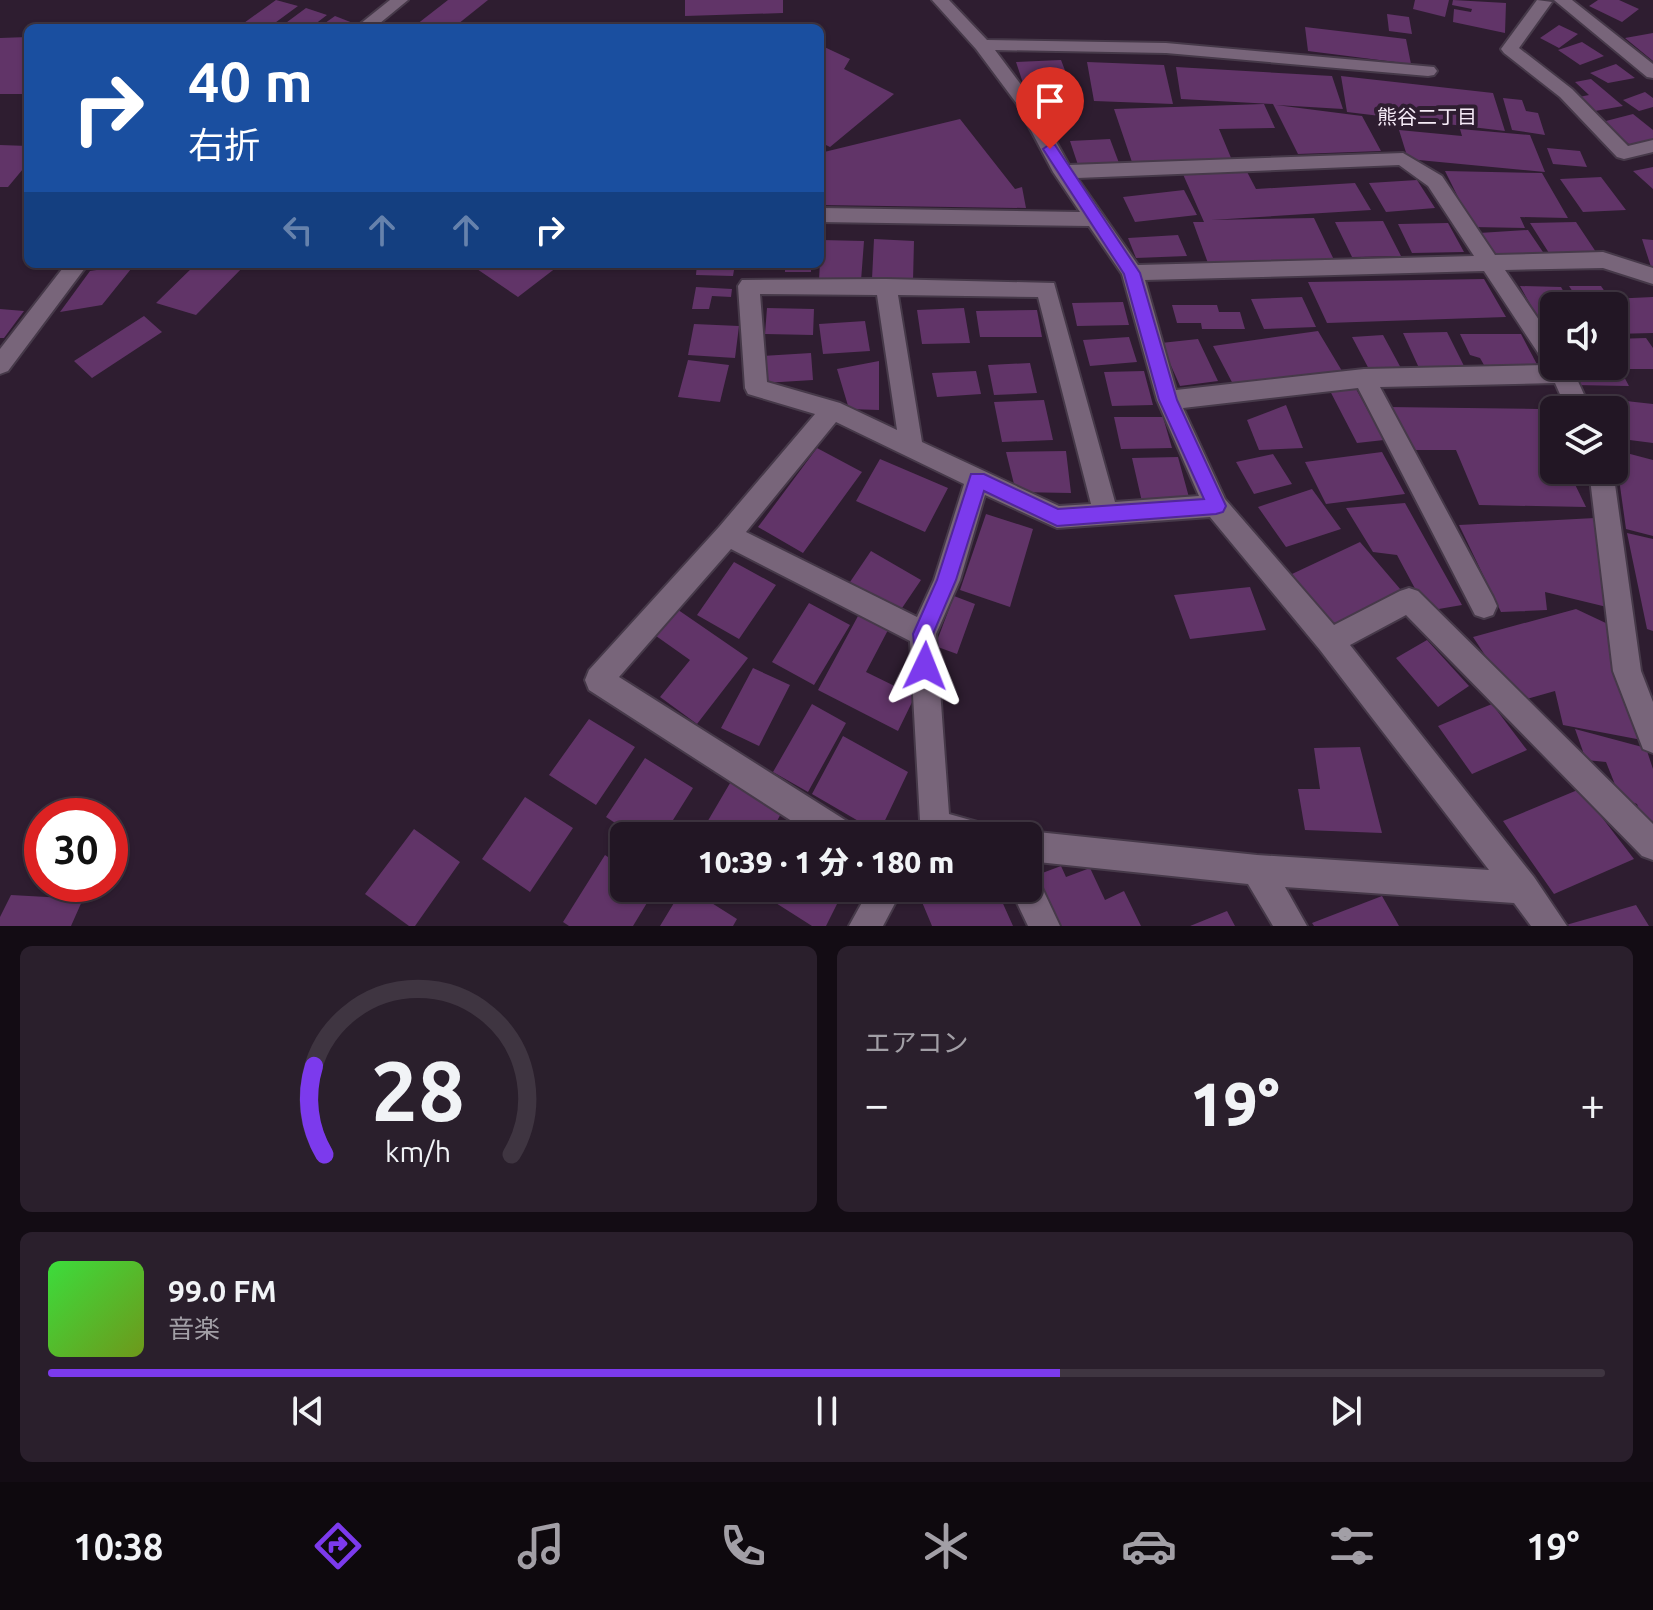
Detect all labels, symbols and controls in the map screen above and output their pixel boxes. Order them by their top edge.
text: 40 m [188,50,313,113]
icon: right [56,56,160,160]
pin [1016,67,1084,149]
icon: arrive [1028,79,1072,123]
district label: 熊谷二丁目 [1377,105,1477,128]
text: 右折 [188,124,260,165]
icon: left [276,208,320,252]
icon: ahead [360,208,404,252]
icon: ahead [444,208,488,252]
icon: right [528,208,572,252]
map controls [1540,292,1628,484]
button: sound [1540,292,1628,380]
button: layers [1540,396,1628,484]
position arrow [883,624,967,708]
speed limit sign: 30 [24,798,128,902]
text: 10:39 · 1 分 · 180 m [698,845,954,879]
text: エアコン [865,1028,969,1057]
text: 28 [371,1043,465,1137]
text: 19° [1190,1070,1279,1137]
text: − [865,1079,889,1128]
text: + [1580,1079,1605,1128]
text: km/h [385,1135,451,1167]
text: 99.0 FM [168,1274,277,1308]
text: 音楽 [168,1314,220,1343]
icon: previous [286,1389,330,1433]
icon: pause [805,1389,849,1433]
icon: next [1324,1389,1368,1433]
icon: directions [310,1518,366,1574]
icon: music [513,1518,569,1574]
icon: phone [715,1518,771,1574]
icon: climate [918,1518,974,1574]
icon: car [1121,1518,1177,1574]
icon: filters [1324,1518,1380,1574]
text: 10:38 [73,1526,163,1567]
text: 19° [1526,1526,1580,1567]

